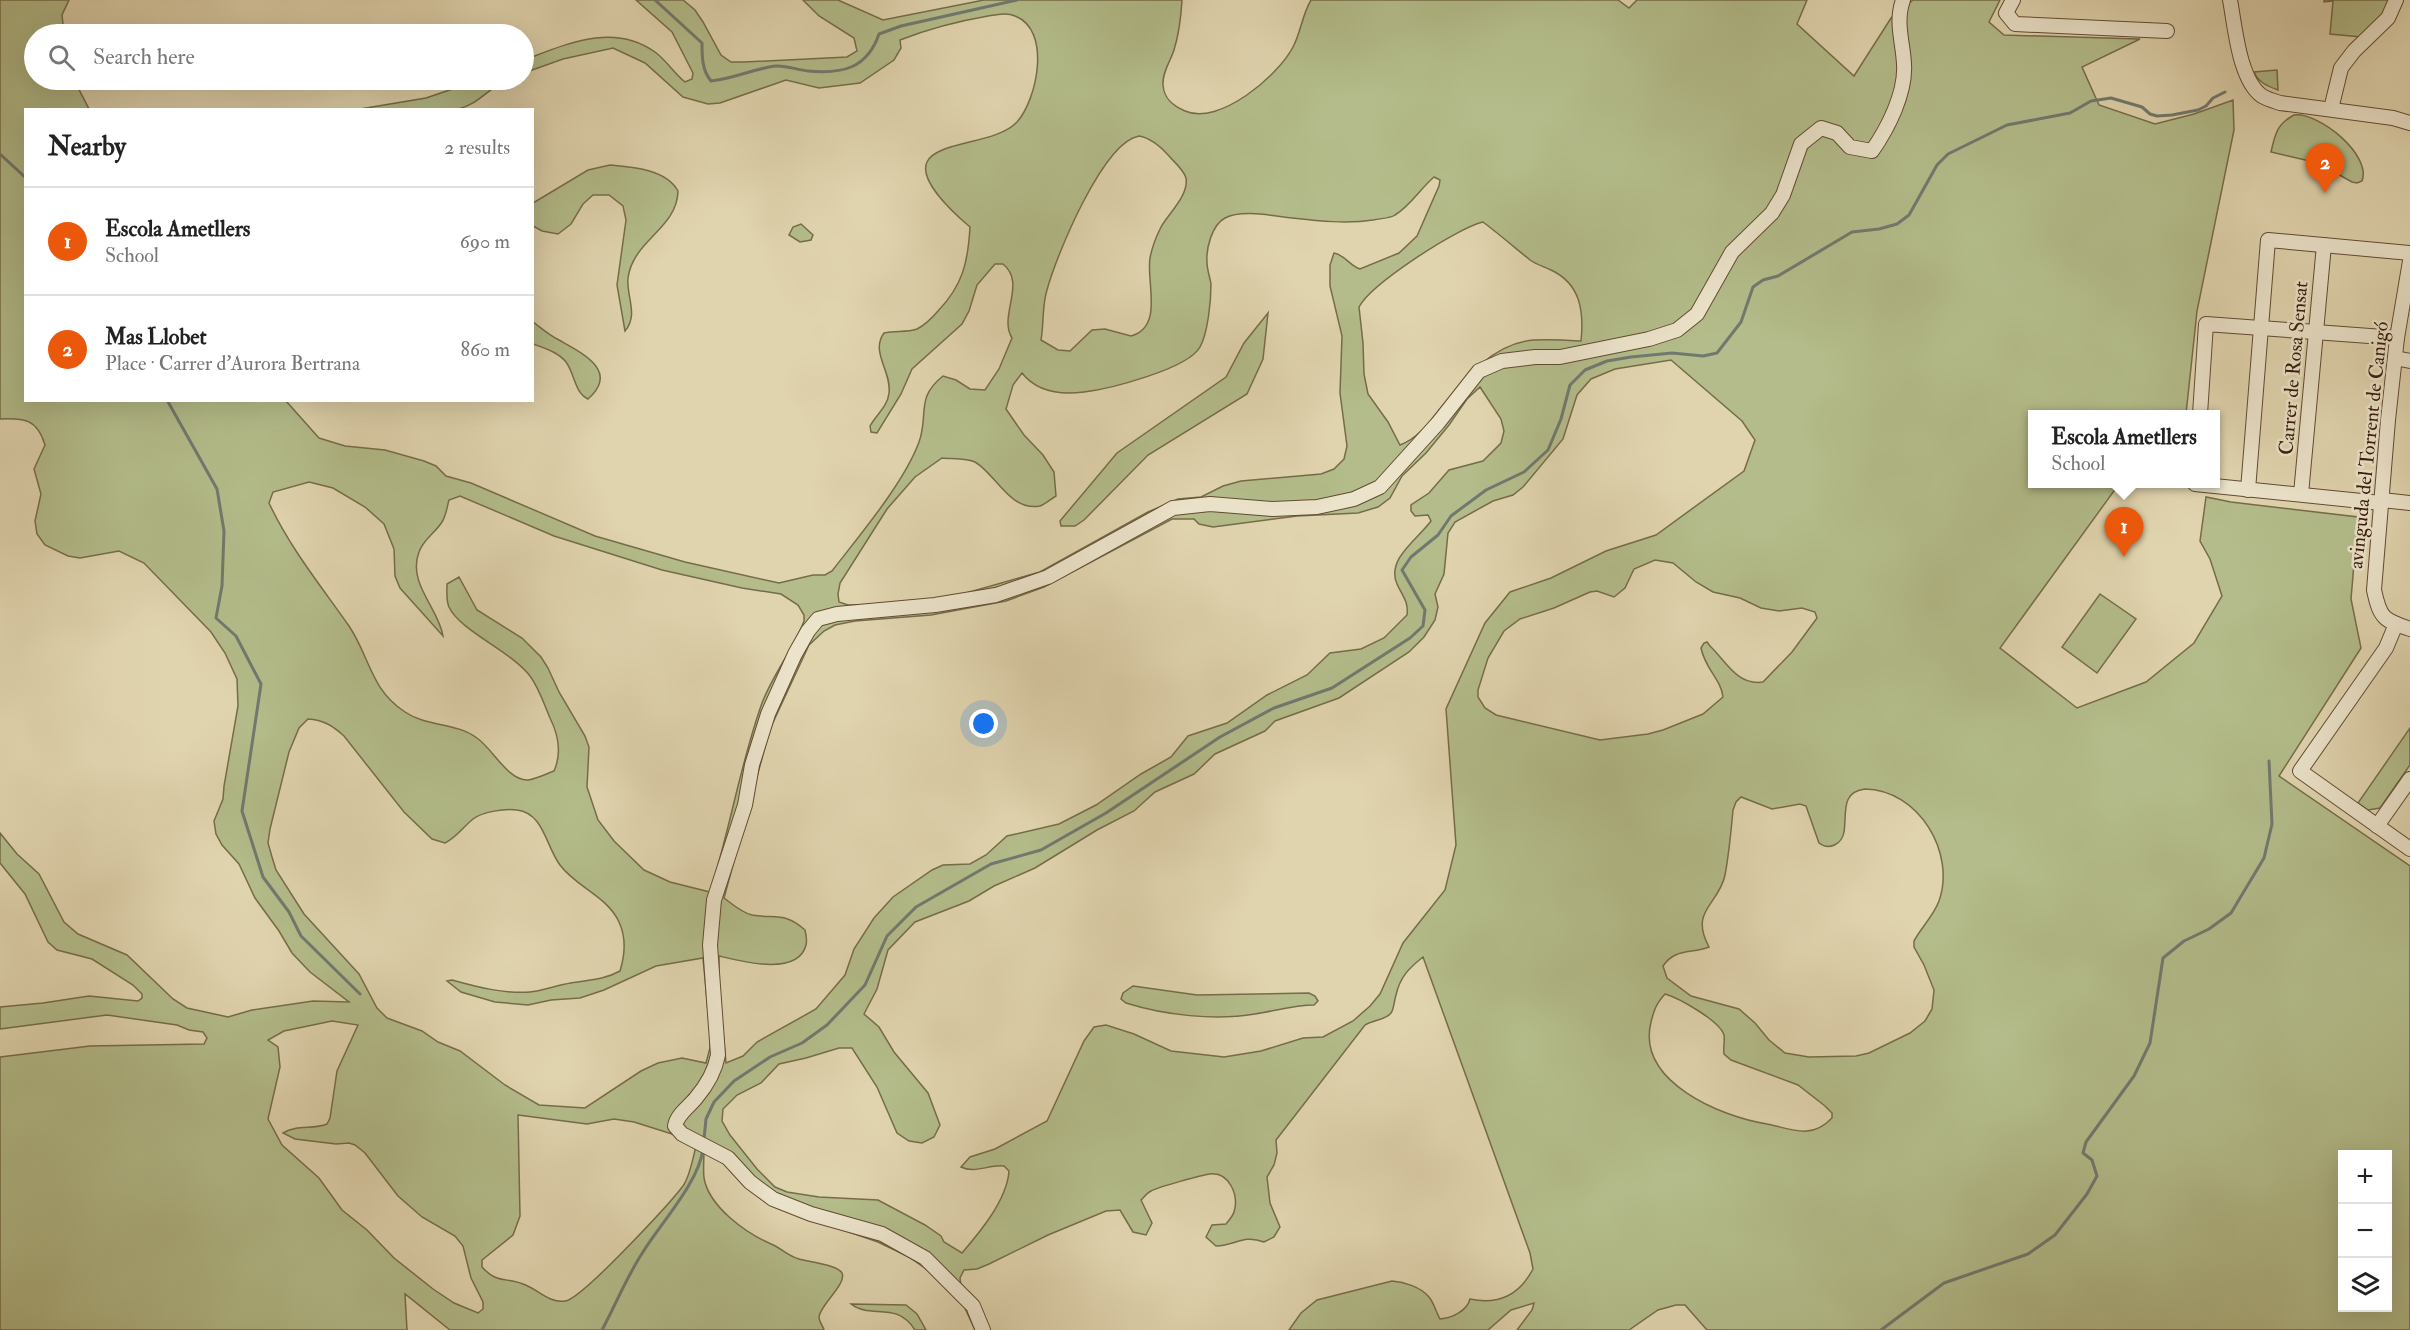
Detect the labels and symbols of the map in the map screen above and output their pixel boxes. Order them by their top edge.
pin: 2 [2306,144,2344,193]
street label: Carrer de Rosa Sensat [2273,280,2314,456]
street label: avinguda del Torrent de Canigó [2343,320,2394,570]
pin: 1 [2104,508,2144,557]
your location [969,709,998,738]

